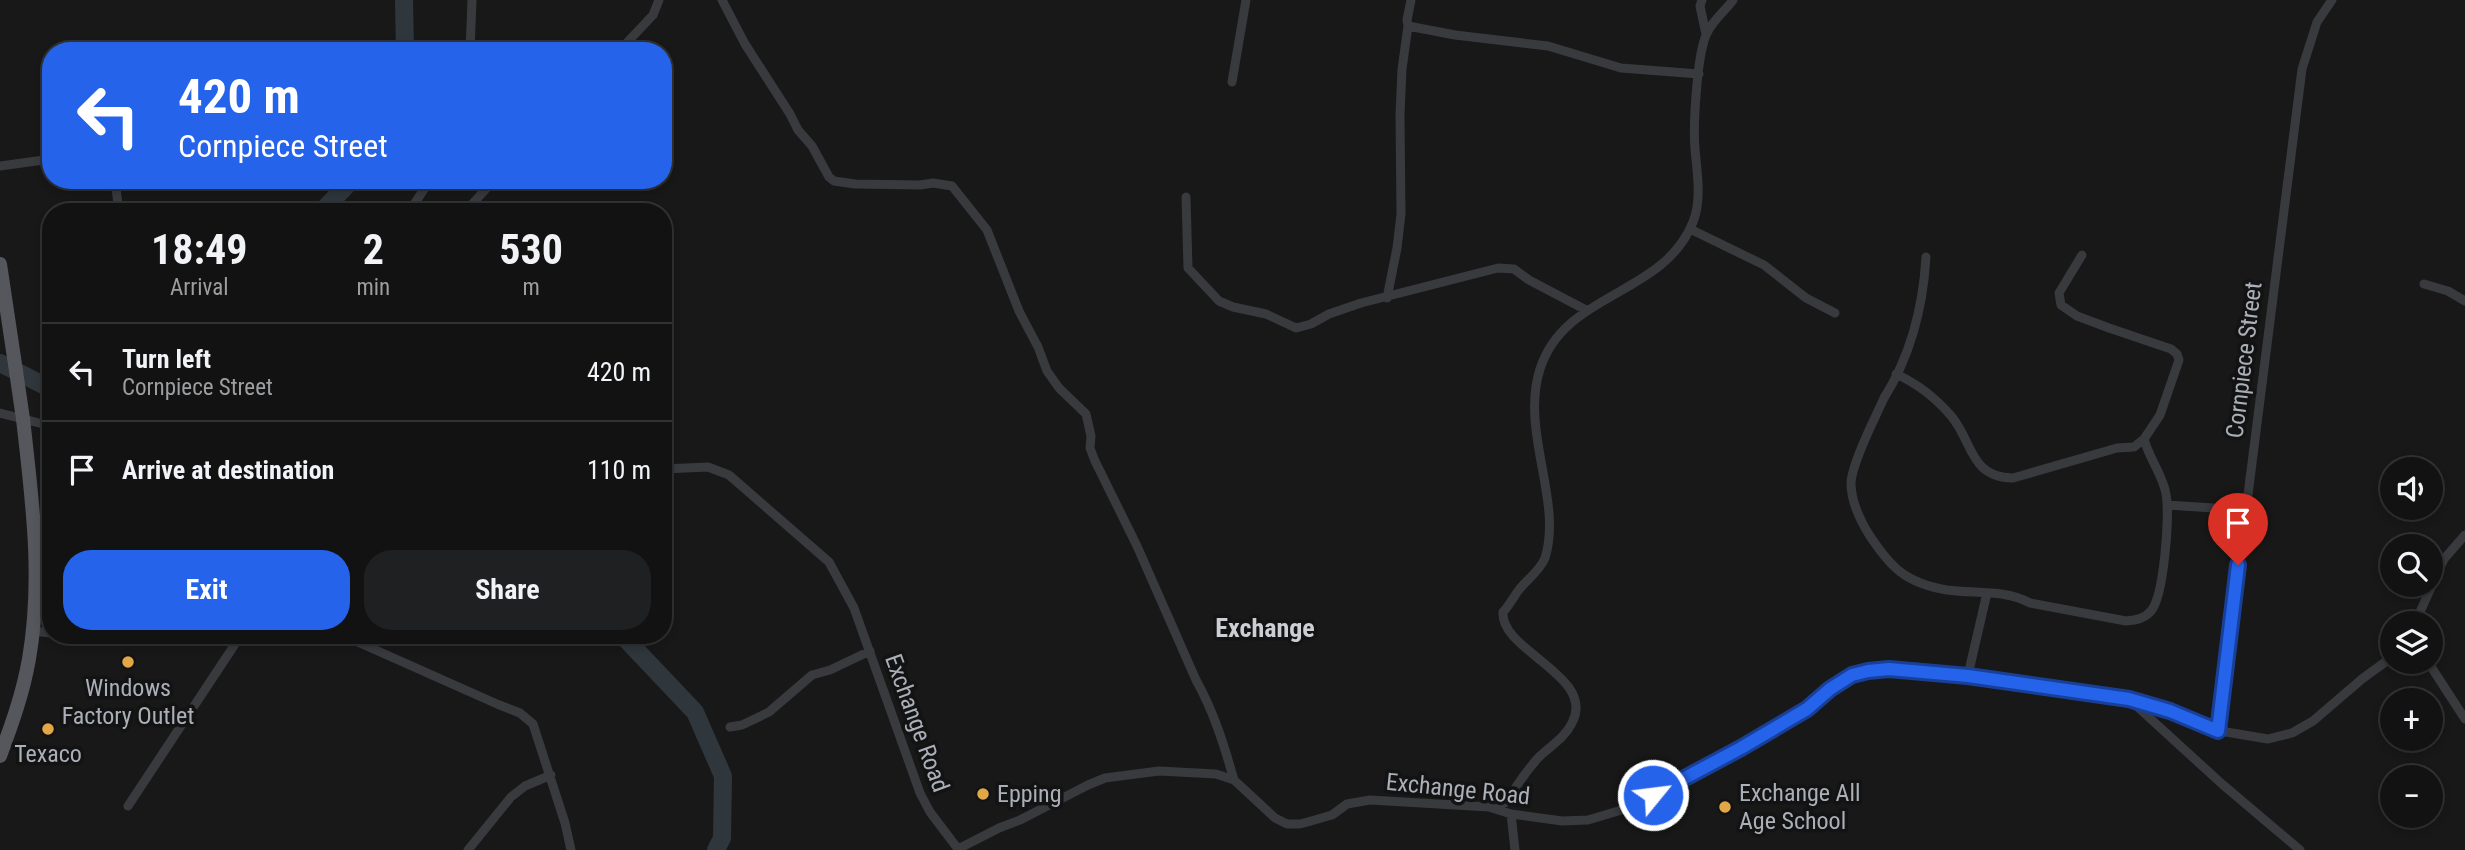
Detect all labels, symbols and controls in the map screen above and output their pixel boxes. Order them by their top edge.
text: 420 m [178,68,300,125]
icon: left [63,70,154,161]
text: Cornpiece Street [178,127,388,165]
text: 18:49 [151,225,247,274]
text: 2 [363,225,384,274]
text: 530 [499,225,563,274]
text: Arrival [170,274,228,301]
text: min [356,274,390,301]
text: m [522,274,540,301]
street label: Cornpiece Street [2221,280,2267,440]
text: Turn left [122,344,211,374]
icon: left [63,353,101,391]
text: 420 m [587,357,651,387]
text: Cornpiece Street [122,374,273,401]
icon: arrive [63,451,101,489]
text: Arrive at destination [122,455,334,485]
text: 110 m [587,455,651,485]
map controls [2380,457,2443,828]
button: sound [2380,457,2443,520]
pin [2208,493,2268,565]
icon: arrive [2219,504,2257,542]
button: search [2380,534,2443,597]
button: Exit [63,550,350,630]
button: Share [364,550,651,630]
button: layers [2380,611,2443,674]
district label: Exchange [1215,613,1315,643]
street label: Exchange Road [879,650,955,796]
marker: Windows Factory Outlet [120,654,136,670]
place label: Windows Factory Outlet [62,674,194,730]
button: + [2380,688,2443,751]
marker: Texaco [40,721,56,737]
place label: Texaco [14,740,82,768]
position arrow [1616,758,1690,832]
button: − [2380,765,2443,828]
street label: Exchange Road [1385,768,1531,810]
place label: Exchange All Age School [1739,779,1860,835]
place label: Epping [997,780,1062,808]
marker: Epping [975,786,991,802]
marker: Exchange All Age School [1717,799,1733,815]

